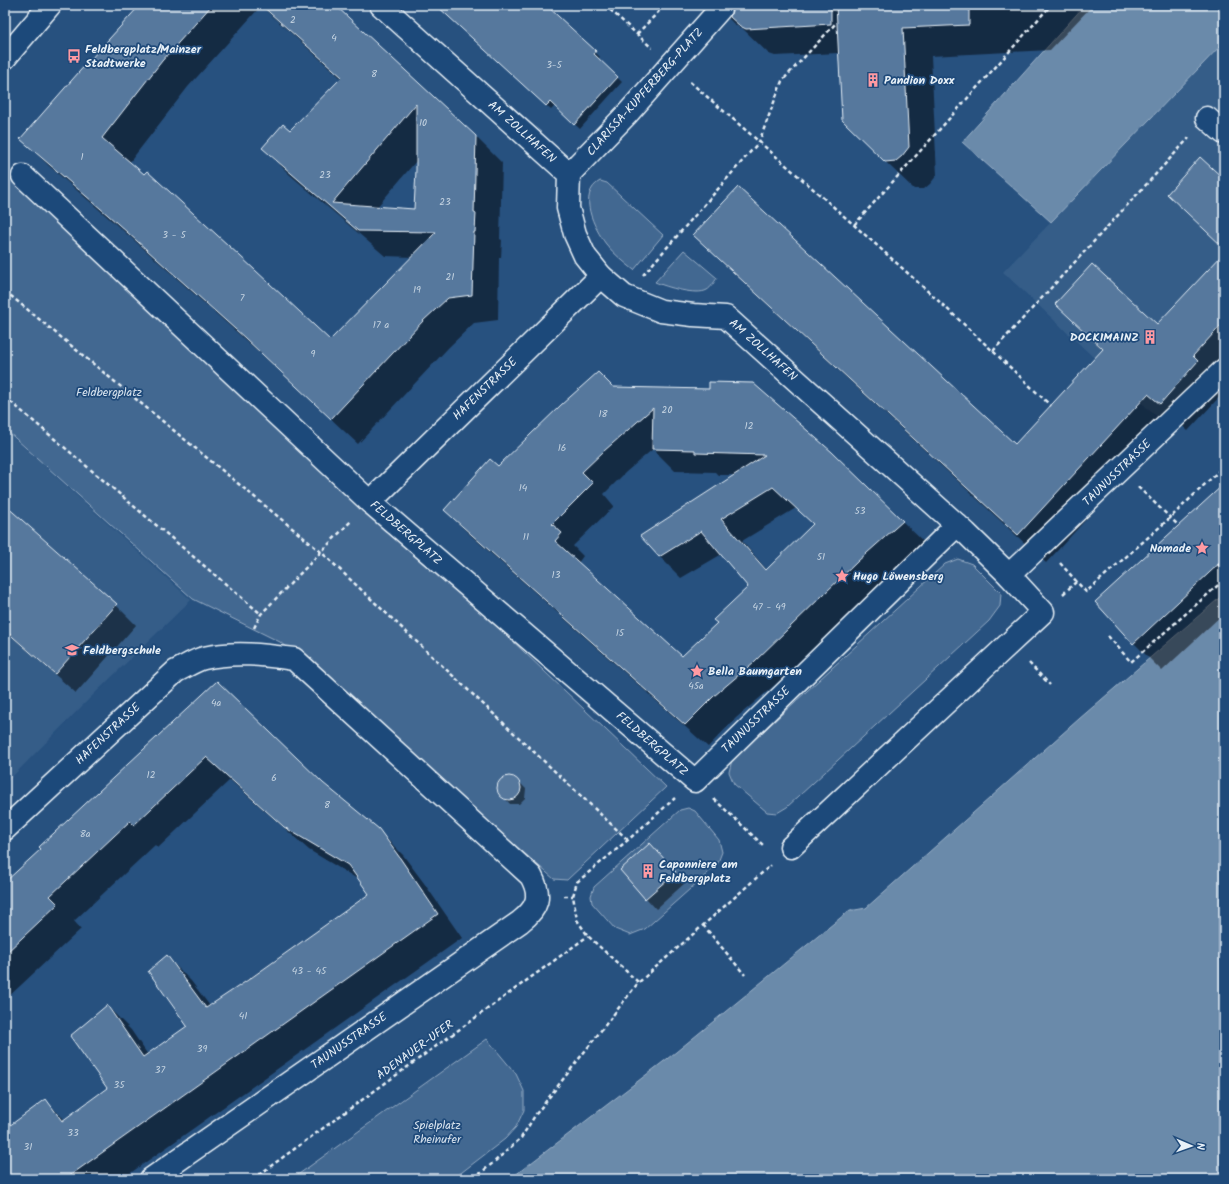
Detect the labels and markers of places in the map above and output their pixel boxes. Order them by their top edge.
place label: Feldbergplatz/Mainzer Stadtwerke [85,40,202,73]
bus stop icon: Feldbergplatz/Mainzer Stadtwerke [66,48,82,64]
place label: Pandion Doxx [884,71,955,90]
building icon: Pandion Doxx [865,72,881,88]
place label: DOCK1MAINZ [1070,328,1139,347]
building icon: DOCK1MAINZ [1142,329,1158,345]
place label: Nomade [1150,539,1191,558]
place icon: Nomade [1194,540,1210,556]
place label: Hugo Löwensberg [853,567,944,586]
place icon: Hugo Löwensberg [834,568,850,584]
place label: Feldbergschule [83,641,161,660]
school or university icon: Feldbergschule [64,642,80,658]
place label: Bella Baumgarten [708,662,802,681]
place icon: Bella Baumgarten [689,663,705,679]
place label: Caponniere am Feldbergplatz [659,855,738,888]
building icon: Caponniere am Feldbergplatz [640,863,656,879]

